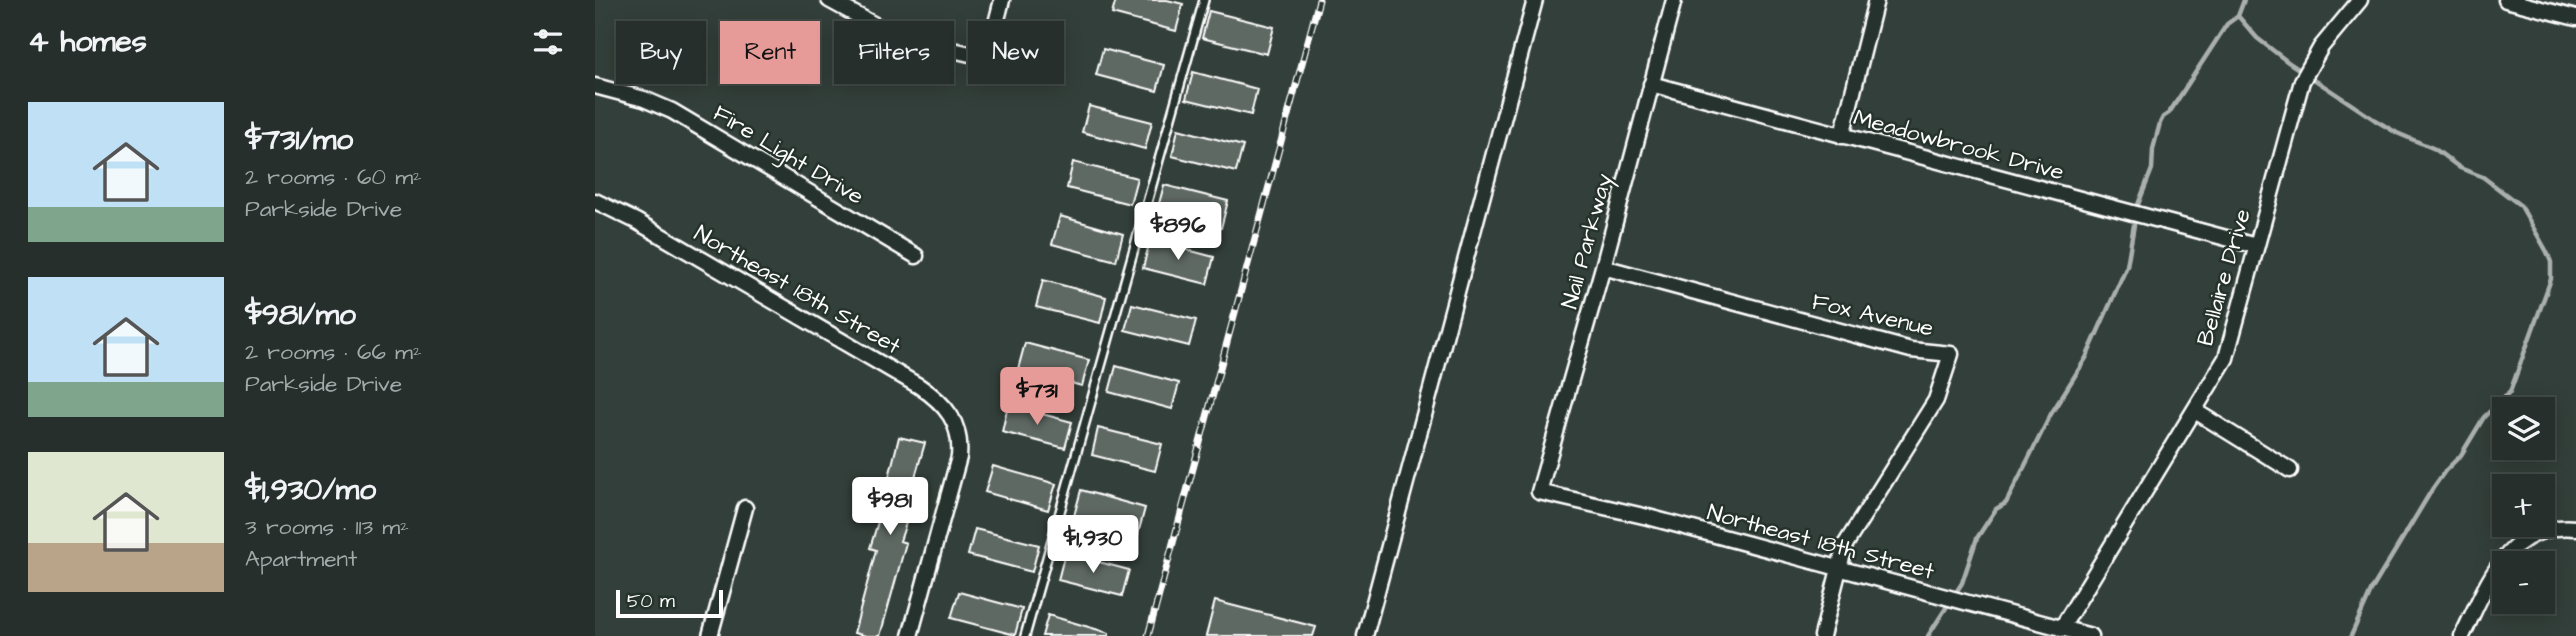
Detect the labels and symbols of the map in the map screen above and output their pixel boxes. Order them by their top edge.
street label: Fire Light Drive [707,97,870,213]
street label: Meadowbrook Drive [1850,101,2068,188]
street label: Nail Parkway [1554,170,1621,313]
pin: $896 [1137,202,1219,262]
street label: Bellaire Drive [2189,205,2259,349]
street label: Northeast 18th Street [688,218,907,362]
street label: Fox Avenue [1809,285,1937,344]
pin: $731 [996,368,1078,427]
pin: $981 [849,477,931,537]
street label: Northeast 18th Street [1704,496,1938,588]
pin: $1,930 [1036,516,1150,575]
scale bar [616,587,723,619]

